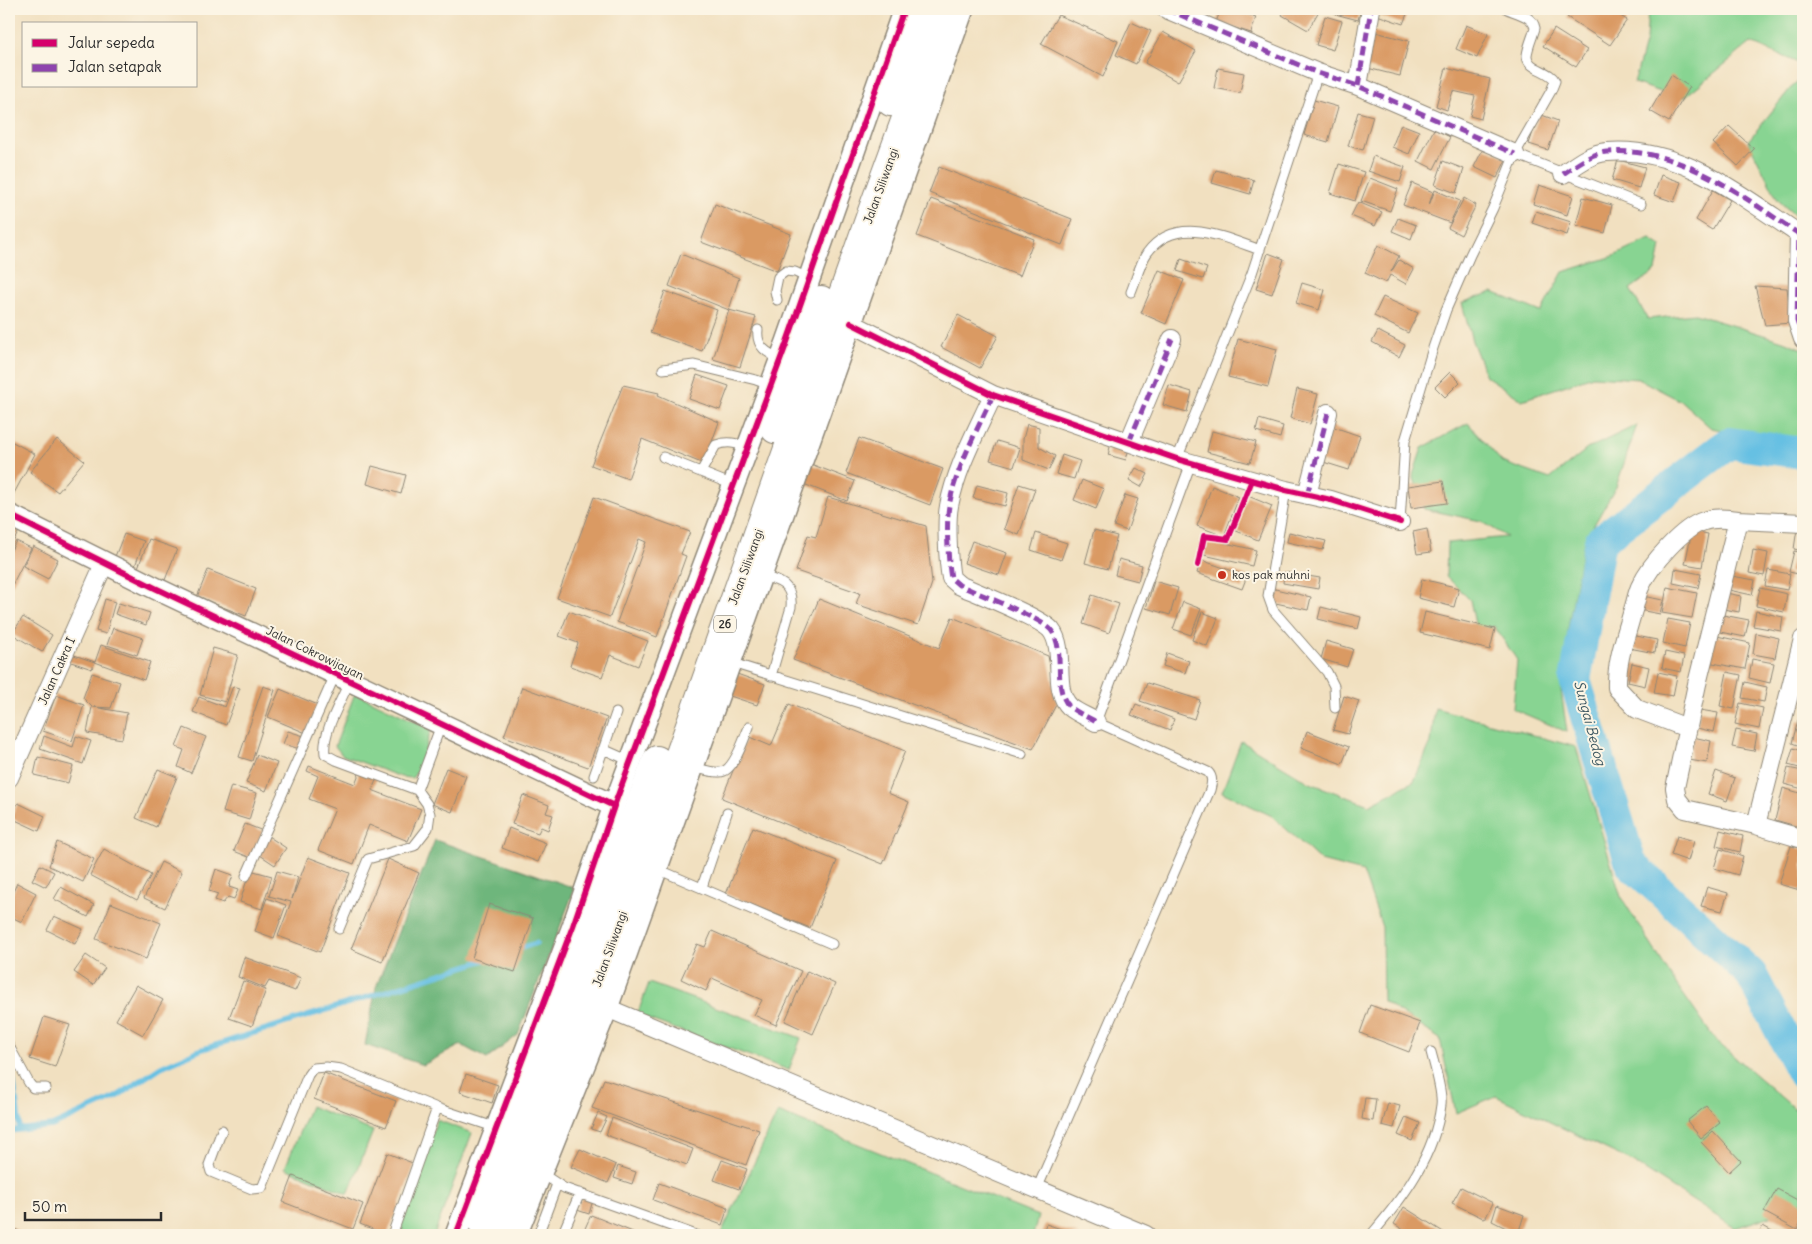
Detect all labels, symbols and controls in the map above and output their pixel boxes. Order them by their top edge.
legend [22,22,198,88]
text: Jalur sepeda [68,33,155,52]
text: Jalan setapak [68,57,162,76]
street label: Jalan Siliwangi [860,146,901,226]
street label: Jalan Siliwangi [725,527,766,607]
place label: kos pak muhni [1232,567,1310,582]
marker: kos pak muhni [1216,569,1228,581]
road number: 26 [714,616,736,632]
street label: Jalan Cokrowijayan [264,622,366,683]
street label: Jalan Cakra I [35,635,78,707]
water label: Sungai Bedog [1570,679,1610,768]
street label: Jalan Siliwangi [589,909,630,989]
scale bar [25,1189,161,1221]
text: 50 m [32,1197,67,1216]

